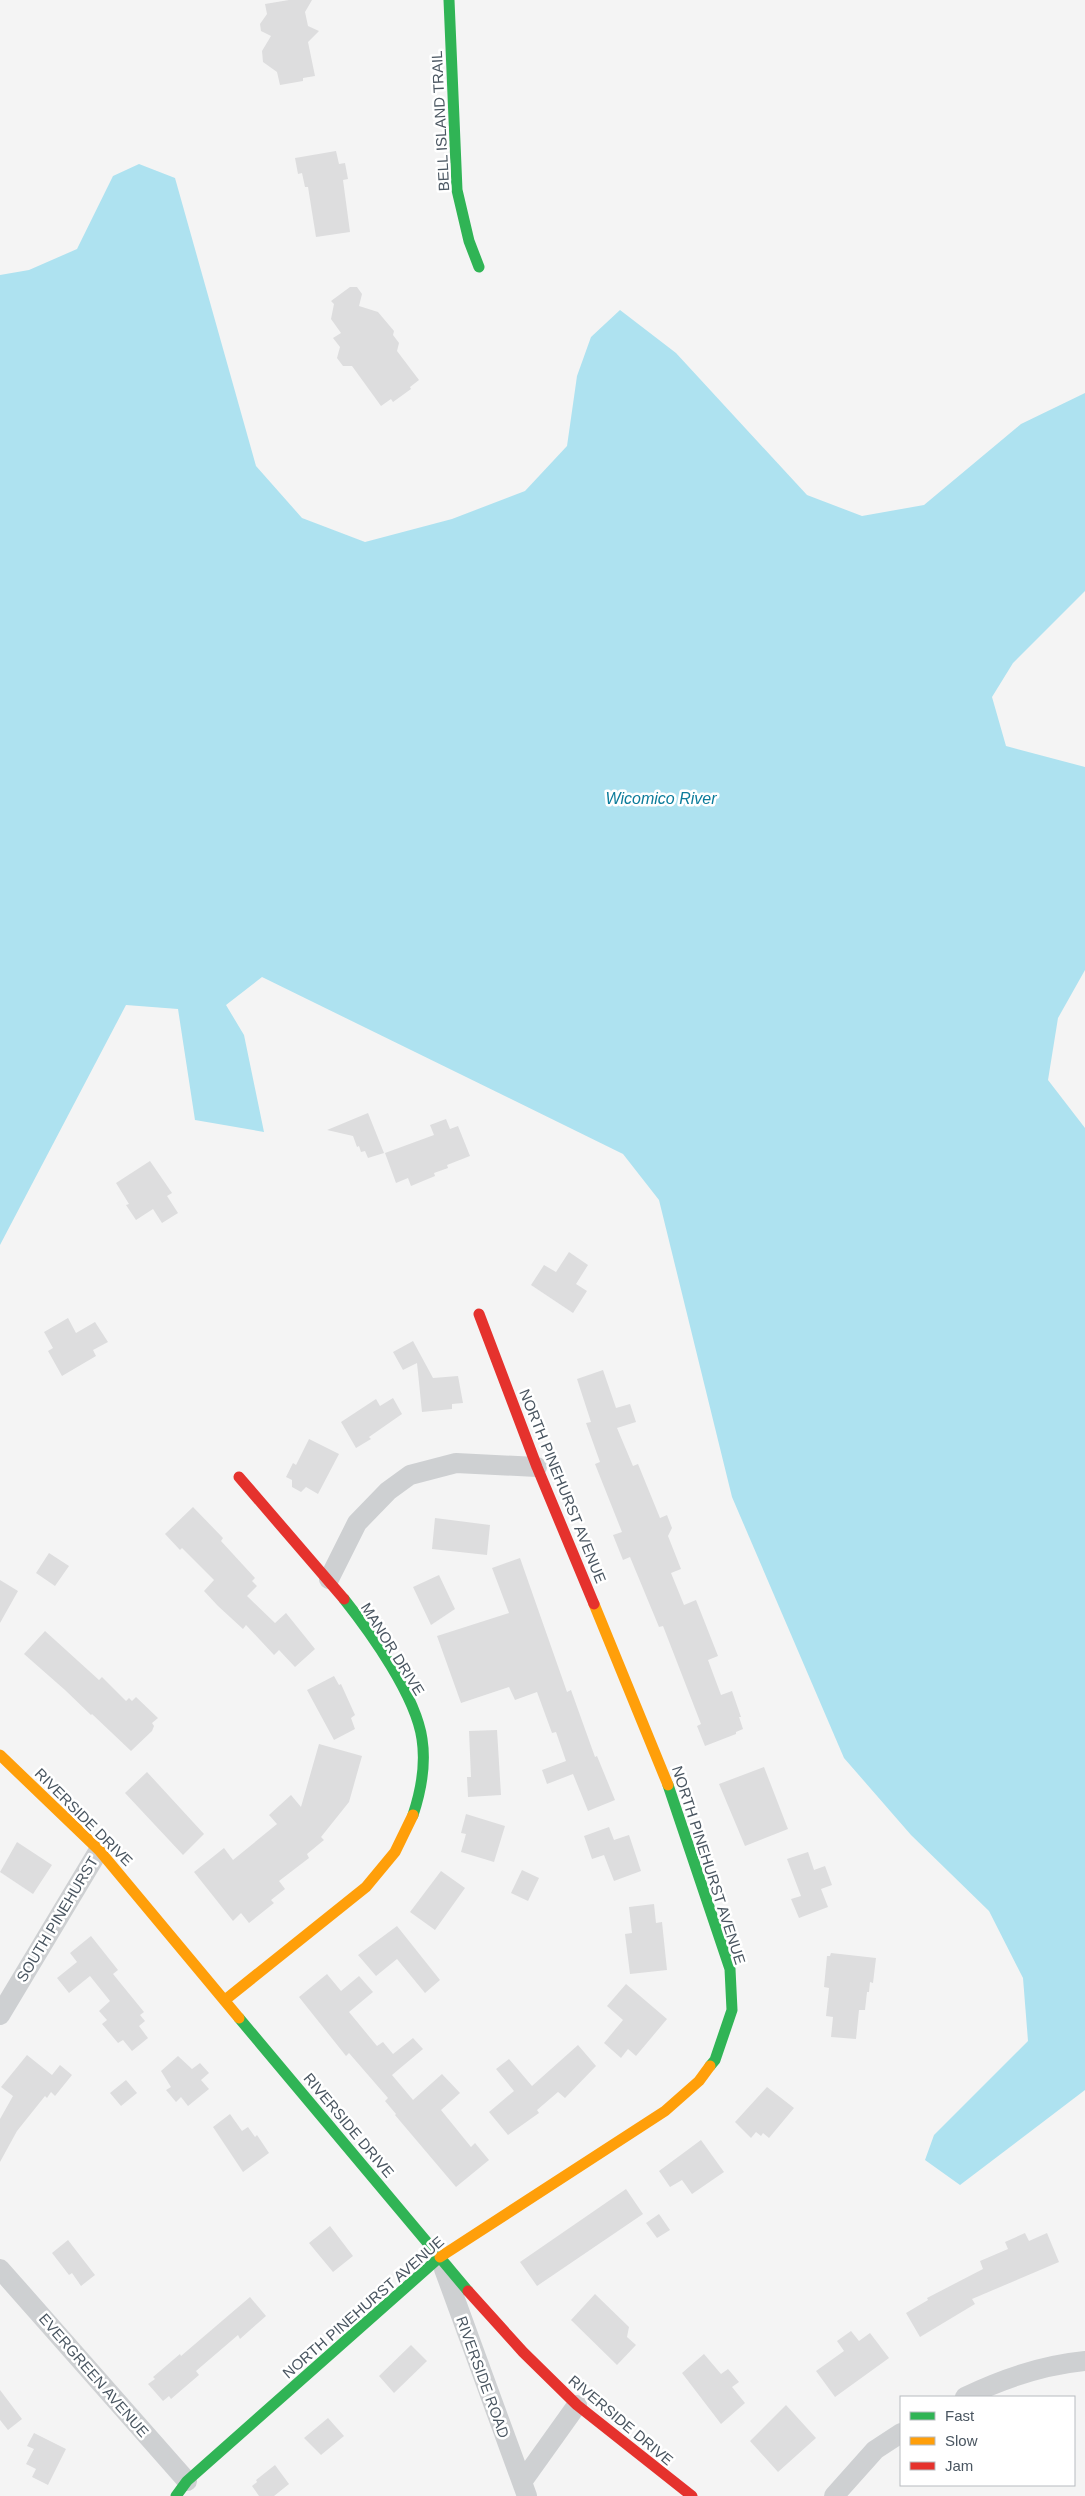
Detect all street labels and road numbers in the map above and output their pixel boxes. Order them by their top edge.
street label: BELL ISLAND TRAIL [428,50,452,192]
street label: NORTH PINEHURST AVENUE [516,1387,610,1585]
street label: MANOR DRIVE [358,1600,428,1698]
street label: NORTH PINEHURST AVENUE [669,1764,749,1966]
street label: RIVERSIDE DRIVE [32,1765,136,1869]
street label: SOUTH PINEHURST [13,1853,101,1985]
street label: RIVERSIDE DRIVE [300,2069,398,2181]
street label: NORTH PINEHURST AVENUE [279,2233,447,2381]
street label: EVERGREEN AVENUE [36,2310,152,2440]
street label: RIVERSIDE ROAD [453,2314,513,2440]
street label: RIVERSIDE DRIVE [565,2371,677,2469]

